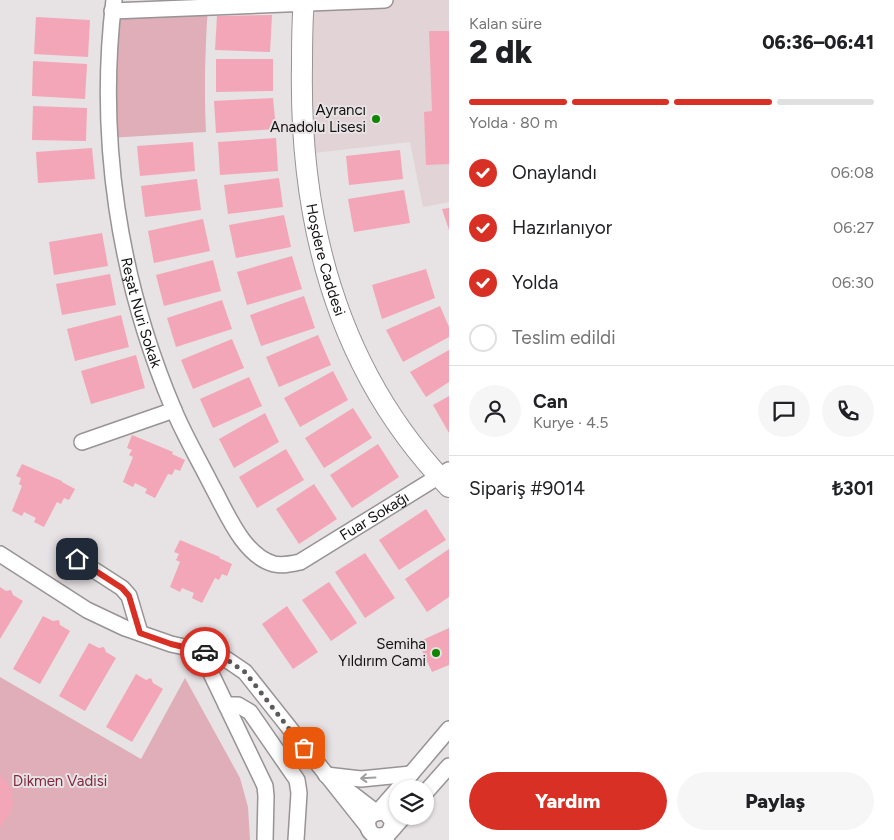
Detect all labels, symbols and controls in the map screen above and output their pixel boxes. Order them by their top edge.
text: Kalan süre [469,14,542,33]
text: 06:36–06:41 [762,31,874,54]
text: 2 dk [469,33,533,71]
place label: Ayrancı Anadolu Lisesi [270,101,366,136]
marker: Ayrancı Anadolu Lisesi [370,113,382,125]
text: Yolda · 80 m [469,113,558,132]
icon: check [469,159,497,187]
text: Onaylandı [512,161,597,184]
text: 06:08 [831,163,874,182]
street label: Hoşdere Caddesi [302,202,349,319]
icon: check [469,214,497,242]
text: Hazırlanıyor [512,216,612,239]
text: 06:27 [833,218,874,237]
street label: Reşat Nuri Sokak [117,256,166,371]
icon: check [469,269,497,297]
text: Yolda [512,271,558,294]
text: 06:30 [832,273,874,292]
text: Teslim edildi [512,326,616,349]
button: person [469,385,521,437]
button: chat [758,385,810,437]
button: phone [822,385,874,437]
text: Can [533,390,568,413]
text: Kurye · 4.5 [533,413,608,432]
text: Sipariş #9014 [469,477,585,500]
text: ₺301 [832,477,874,500]
street label: Fuar Sokağı [336,488,412,544]
pin [56,538,98,580]
icon: home [63,545,91,573]
courier [180,627,230,677]
place label: Semiha Yıldırım Cami [338,635,426,670]
icon: car [191,638,219,666]
marker: Semiha Yıldırım Cami [430,647,442,659]
pin [283,727,325,769]
icon: bag [290,734,318,762]
park label: Dikmen Vadisi [13,772,107,790]
button: Yardım [469,772,667,830]
button: Paylaş [677,772,874,830]
one-way arrow [361,774,377,783]
map controls [389,780,434,825]
button: layers [389,780,434,825]

